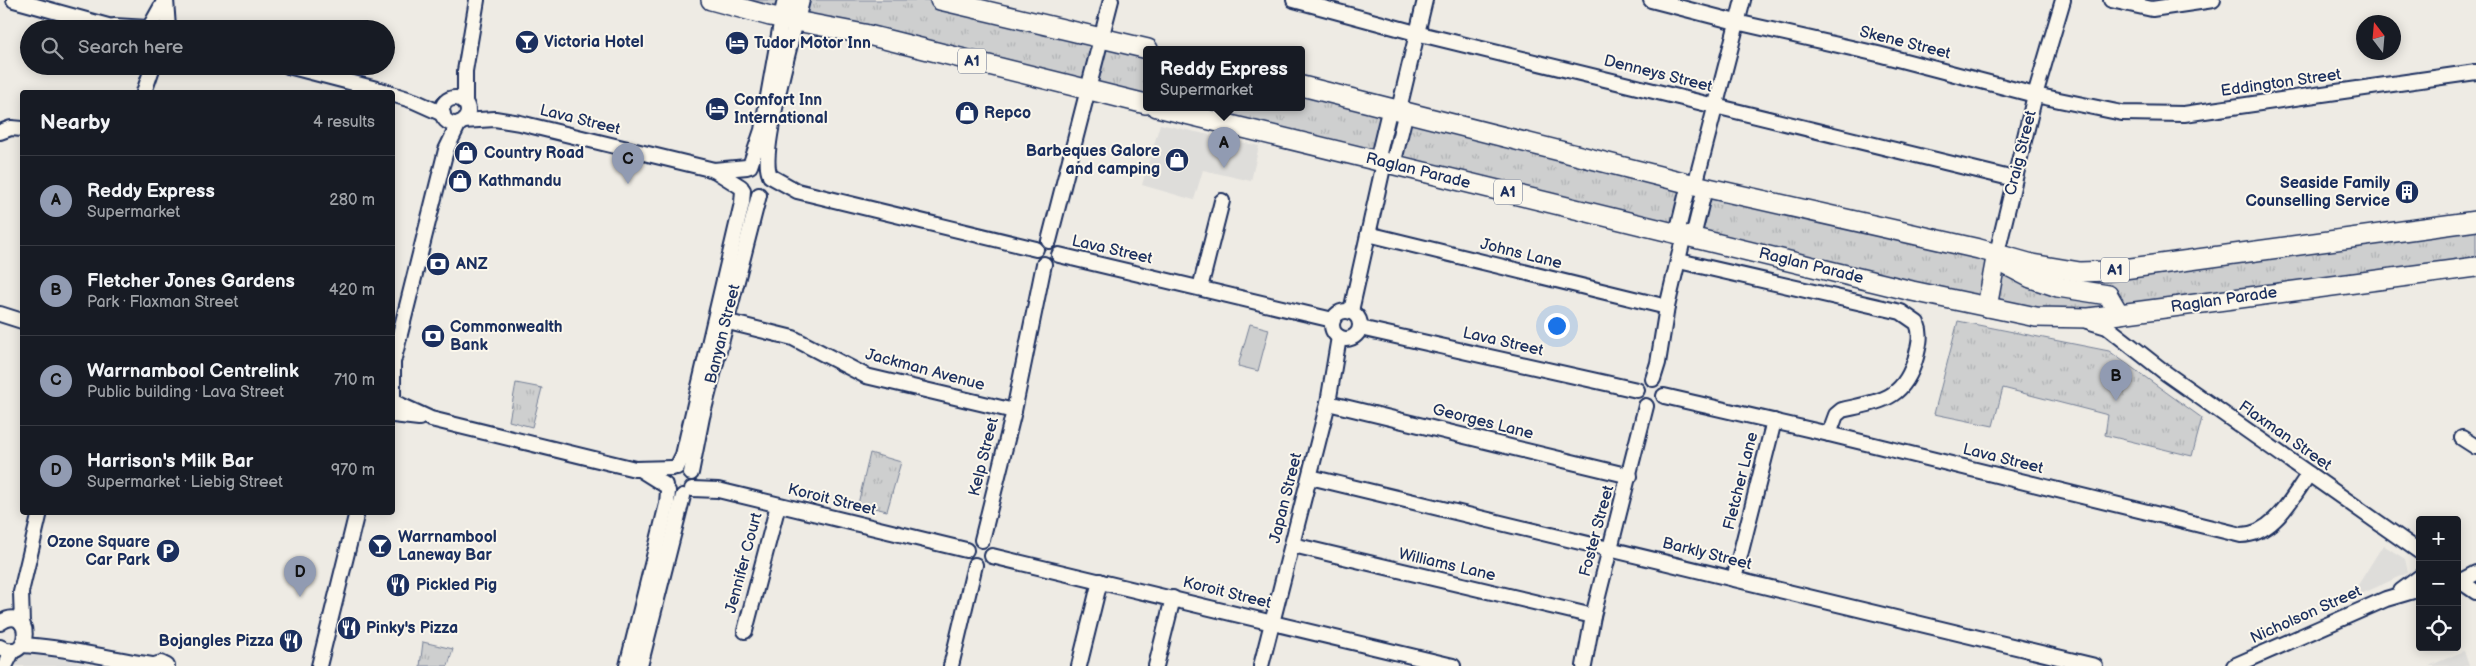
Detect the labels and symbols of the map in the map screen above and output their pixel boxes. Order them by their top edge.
north arrow [2356,15,2401,60]
street label: Skene Street [1857,23,1953,64]
bar icon: Victoria Hotel [514,29,540,55]
hotel icon: Tudor Motor Inn [724,30,750,56]
place label: Victoria Hotel [544,33,644,52]
place label: Tudor Motor Inn [754,34,871,53]
road number: A1 [958,48,986,74]
street label: Denneys Street [1602,51,1714,97]
street label: Eddington Street [2220,65,2342,101]
place label: Comfort Inn International [734,91,828,128]
hotel icon: Comfort Inn International [704,96,730,122]
shop icon: Repco [954,100,980,126]
street label: Lava Street [538,101,622,139]
place label: Repco [984,104,1031,123]
street label: Craig Street [2001,109,2041,197]
pin: A [1208,127,1240,168]
shop icon: Country Road [453,140,479,166]
place label: Barbeques Galore and camping [1026,142,1160,179]
pin: C [612,143,644,184]
place label: Country Road [484,144,584,163]
shop icon: Barbeques Galore and camping [1164,147,1190,173]
street label: Raglan Parade [1364,149,1473,193]
shop icon: Kathmandu [447,168,473,194]
place label: Kathmandu [478,172,562,191]
place label: Seaside Family Counselling Service [2246,174,2391,211]
building icon: Seaside Family Counselling Service [2394,179,2420,205]
road number: A1 [1494,180,1522,204]
street label: Lava Street [1070,231,1154,269]
street label: Johns Lane [1478,235,1564,273]
street label: Raglan Parade [1757,244,1866,288]
bank icon: ANZ [425,251,451,277]
place label: ANZ [455,255,488,274]
road number: A1 [2101,258,2129,282]
street label: Banyan Street [701,282,745,386]
street label: Raglan Parade [2170,283,2279,317]
your location [1544,313,1570,339]
place label: Commonwealth Bank [450,318,563,355]
bank icon: Commonwealth Bank [420,323,446,349]
street label: Lava Street [1461,323,1545,361]
street label: Jackman Avenue [863,345,987,395]
pin: B [2100,360,2132,401]
street label: Flaxman Street [2235,397,2335,475]
street label: Georges Lane [1431,400,1536,444]
street label: Kelp Street [965,416,1003,498]
street label: Fletcher Lane [1720,430,1762,532]
street label: Lava Street [1961,440,2045,478]
street label: Japan Street [1266,451,1306,545]
street label: Koroit Street [786,480,878,520]
street label: Foster Street [1576,483,1618,579]
street label: Jennifer Court [721,511,767,615]
place label: Warrnambool Laneway Bar [398,528,497,565]
place label: Ozone Square Car Park [47,533,151,570]
bar icon: Warrnambool Laneway Bar [367,533,393,559]
street label: Barkly Street [1660,534,1754,574]
parking icon: Ozone Square Car Park [155,538,181,564]
street label: Williams Lane [1397,545,1498,586]
pin: D [284,556,316,597]
restaurant icon: Pickled Pig [385,572,411,598]
street label: Koroit Street [1181,573,1273,613]
place label: Pickled Pig [416,576,497,595]
street label: Nicholson Street [2247,582,2365,648]
restaurant icon: Pinky's Pizza [336,615,362,641]
place label: Pinky's Pizza [366,619,458,638]
restaurant icon: Bojangles Pizza [278,628,304,654]
place label: Bojangles Pizza [158,632,274,651]

